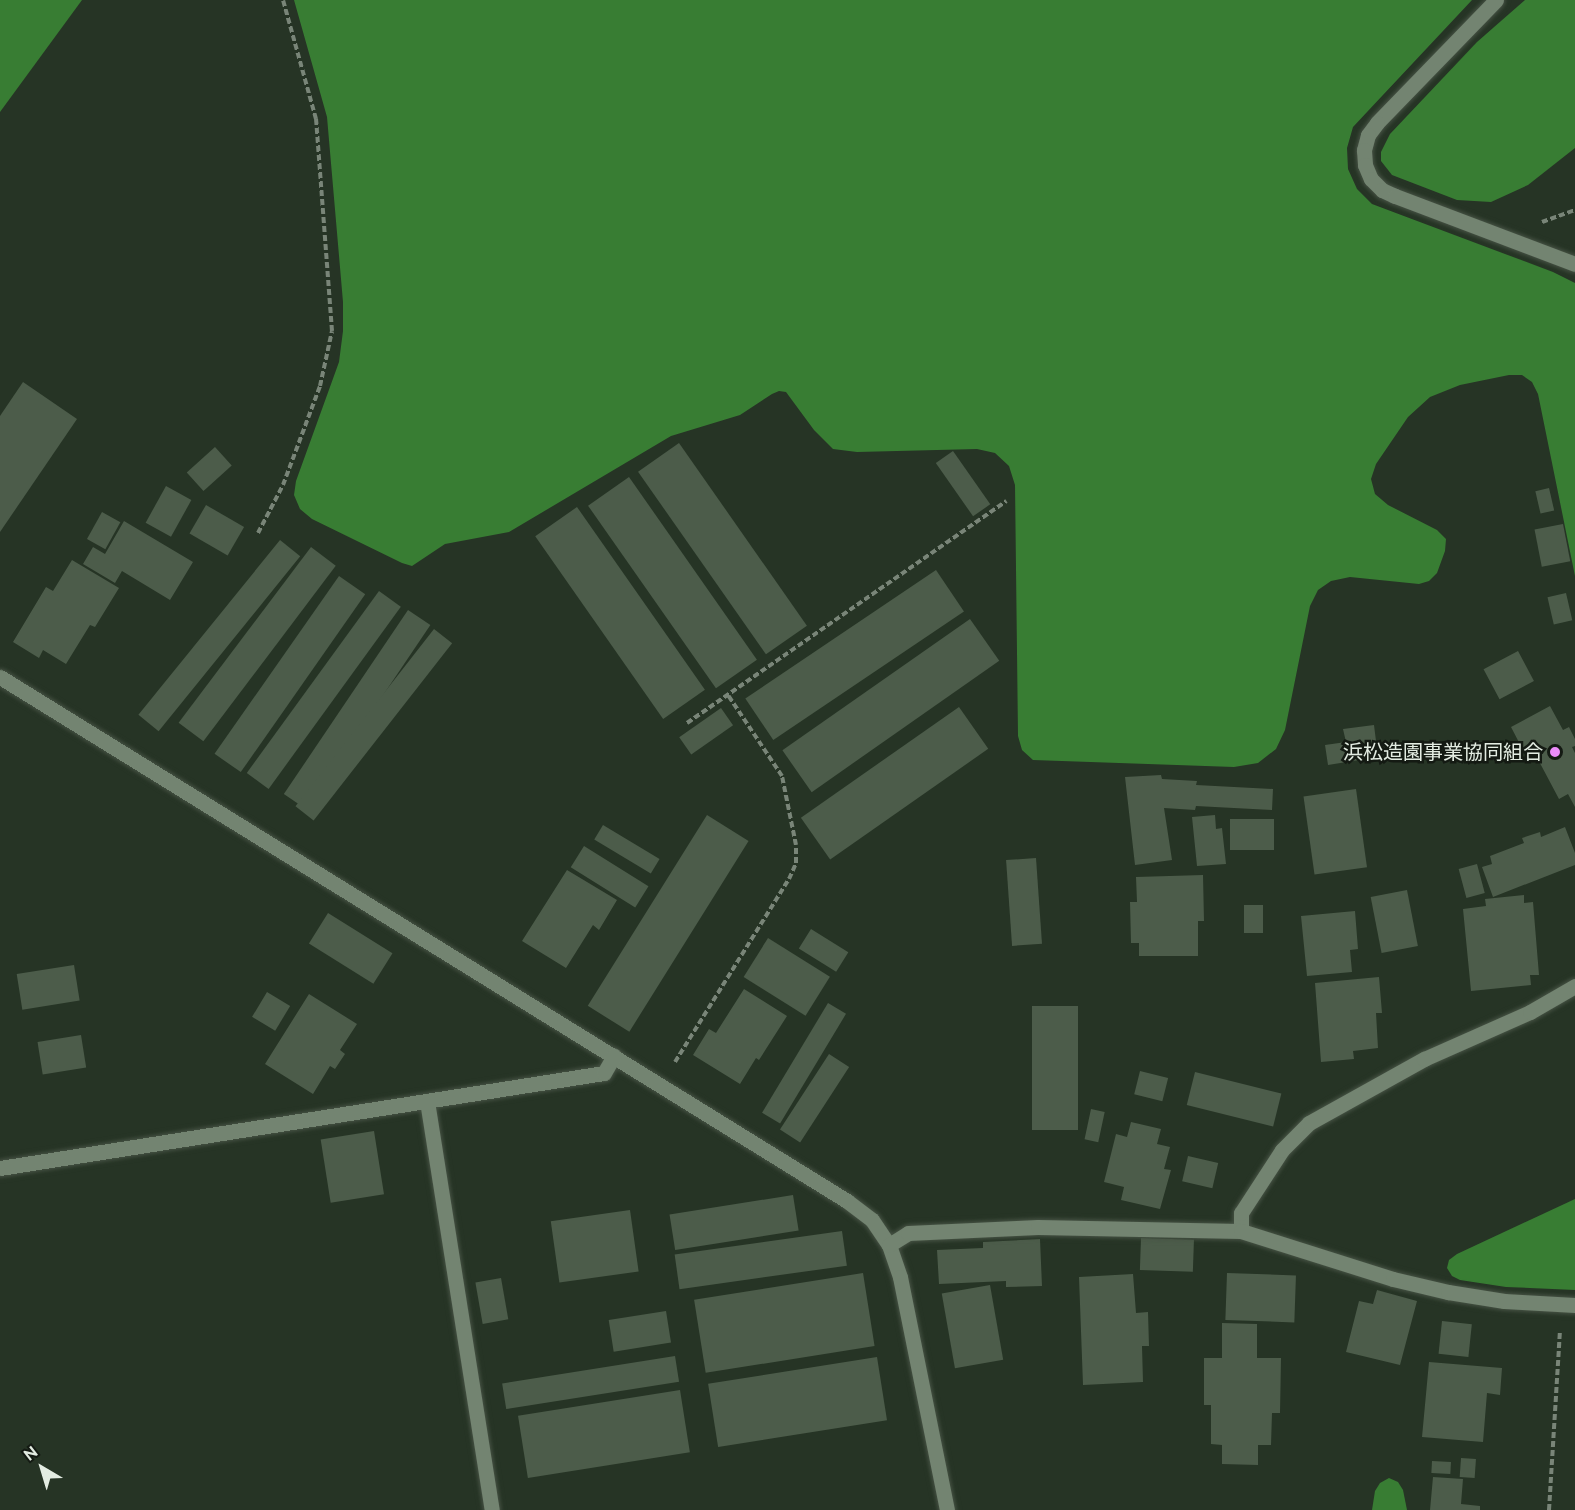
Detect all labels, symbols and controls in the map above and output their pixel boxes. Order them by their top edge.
place label: 浜松造園事業協同組合 [1343,740,1543,764]
marker: 浜松造園事業協同組合 [1548,745,1562,759]
north arrow [12,1438,72,1498]
text: N [20,1442,41,1465]

